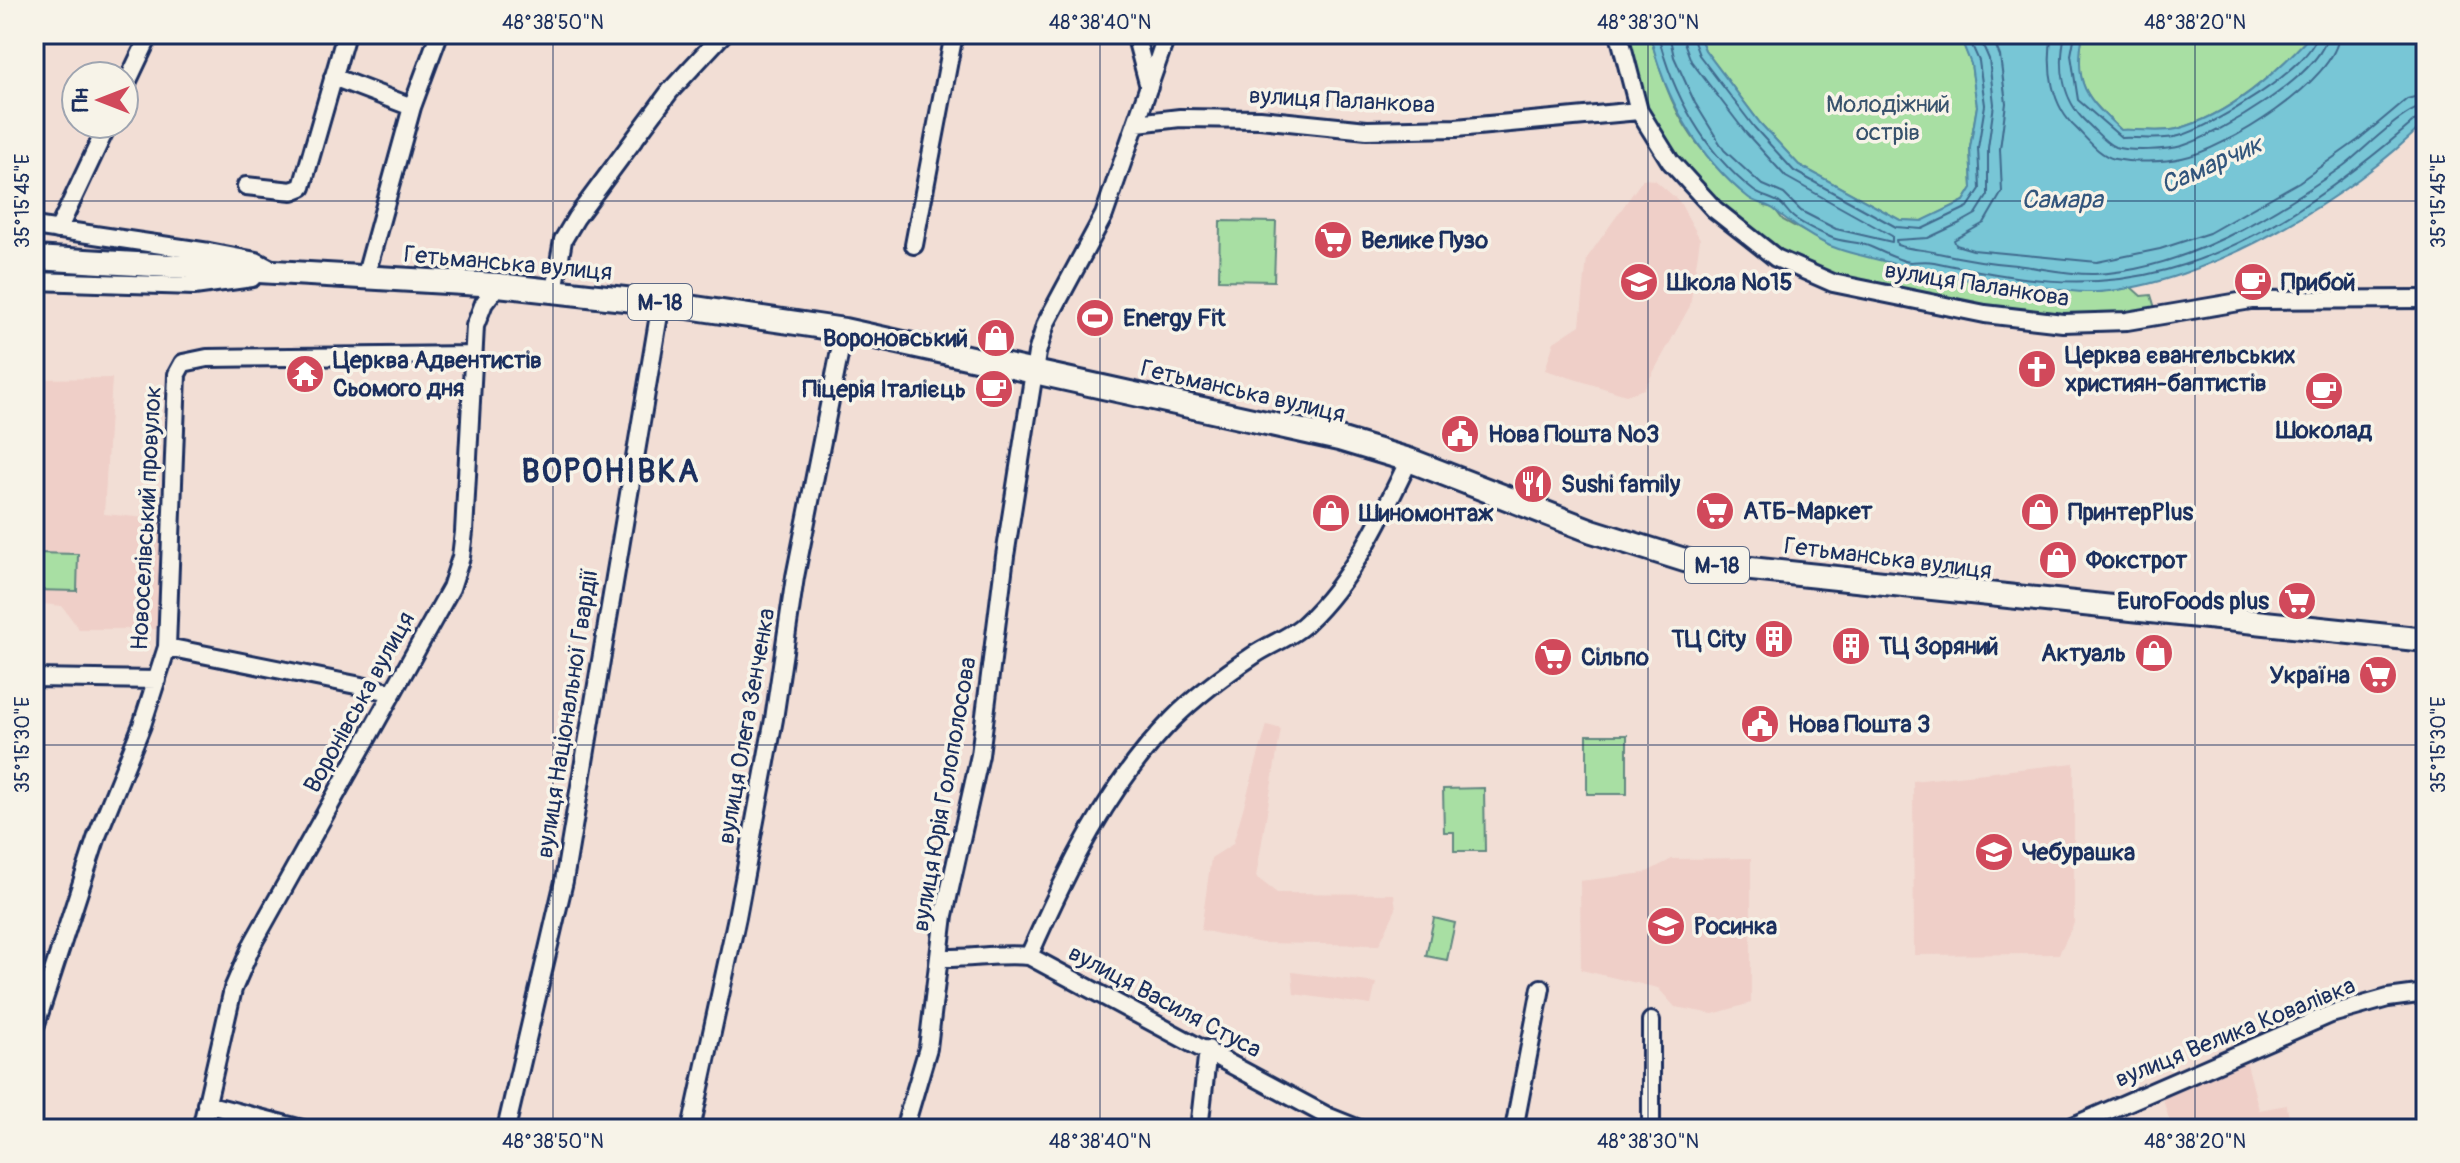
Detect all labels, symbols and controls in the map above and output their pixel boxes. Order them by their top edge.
text: 48°38'50"N [502,10,604,35]
text: 48°38'40"N [1049,10,1151,35]
text: 48°38'30"N [1597,10,1699,35]
text: 48°38'20"N [2144,10,2246,35]
north arrow [60,60,140,140]
street label: вулиця Паланкова [1248,81,1436,120]
text: Пн [67,88,95,112]
park label: Молодіжний острів [1826,90,1950,147]
water label: Самарчик [2156,127,2269,201]
text: 35°15'45"E [10,154,35,248]
text: 35°15'45"E [2426,154,2451,248]
water label: Самара [2021,184,2105,216]
supermarket icon: Велике Пузо [1312,219,1354,261]
place label: Велике Пузо [1361,226,1488,255]
street label: Гетьманська вулиця [403,240,613,287]
street label: вулиця Паланкова [1883,256,2071,313]
school or university icon: Школа №15 [1618,261,1660,303]
cafe icon: Прибой [2232,261,2274,303]
place label: Школа №15 [1666,268,1792,297]
place label: Прибой [2281,268,2356,297]
road number: М-18 [628,284,692,320]
sports icon: Energy Fit [1074,297,1116,339]
place label: Energy Fit [1123,304,1227,333]
shop icon: Вороновський [975,317,1017,359]
place label: Вороновський [823,324,968,353]
place label: Церква євангельських християн-баптистів [2065,341,2296,398]
place label: Церква Адвентистів Сьомого дня [333,346,542,403]
church icon: Церква євангельських християн-баптистів [2016,348,2058,390]
temple icon: Церква Адвентистів Сьомого дня [284,353,326,395]
street label: Гетьманська вулиця [1138,354,1348,429]
cafe icon: Піцерія Італієць [973,368,1015,410]
cafe icon: Шоколад [2303,370,2345,412]
place label: Піцерія Італієць [803,375,966,404]
street label: Новоселівський провулок [125,385,168,651]
public building icon: Нова Пошта №3 [1439,413,1481,455]
place label: Шоколад [2275,416,2373,445]
place label: Нова Пошта №3 [1488,420,1659,449]
district label: ВОРОНІВКА [521,452,701,492]
restaurant icon: Sushi family [1512,463,1554,505]
place label: Sushi family [1561,470,1681,499]
supermarket icon: АТБ-Маркет [1694,490,1736,532]
shop icon: ПринтерPlus [2019,491,2061,533]
shop icon: Шиномонтаж [1310,492,1352,534]
place label: АТБ-Маркет [1743,497,1874,526]
place label: ПринтерPlus [2068,498,2194,527]
place label: Шиномонтаж [1358,499,1494,528]
street label: Гетьманська вулиця [1782,531,1993,586]
shop icon: Фокстрот [2037,539,2079,581]
place label: Фокстрот [2085,546,2188,575]
road number: М-18 [1685,547,1749,583]
street label: вулиця Національної Гвардії [530,566,605,860]
supermarket icon: EuroFoods plus [2276,580,2318,622]
place label: EuroFoods plus [2117,587,2269,616]
street label: вулиця Олега Зенченка [711,606,782,846]
street label: Воронівська вулиця [298,607,421,798]
building icon: ТЦ City [1753,618,1795,660]
place label: ТЦ City [1670,625,1747,654]
building icon: ТЦ Зоряний [1830,625,1872,667]
place label: ТЦ Зоряний [1878,632,1999,661]
shop icon: Актуаль [2133,632,2175,674]
supermarket icon: Сільпо [1532,636,1574,678]
place label: Актуаль [2041,639,2126,668]
place label: Сільпо [1581,643,1649,672]
supermarket icon: Україна [2357,654,2399,696]
street label: вулиця Юрія Голополосова [906,655,983,934]
place label: Україна [2269,661,2350,690]
text: 35°15'30"E [10,697,35,793]
text: 35°15'30"E [2426,697,2451,793]
public building icon: Нова Пошта 3 [1739,703,1781,745]
place label: Нова Пошта 3 [1788,710,1930,739]
school or university icon: Чебурашка [1973,831,2015,873]
place label: Чебурашка [2022,838,2135,867]
school or university icon: Росинка [1645,905,1687,947]
place label: Росинка [1694,912,1777,941]
street label: вулиця Василя Стуса [1063,938,1266,1064]
street label: вулиця Велика Ковалівка [2111,971,2359,1094]
text: 48°38'50"N [502,1129,604,1154]
text: 48°38'40"N [1049,1129,1151,1154]
text: 48°38'30"N [1597,1129,1699,1154]
text: 48°38'20"N [2144,1129,2246,1154]

